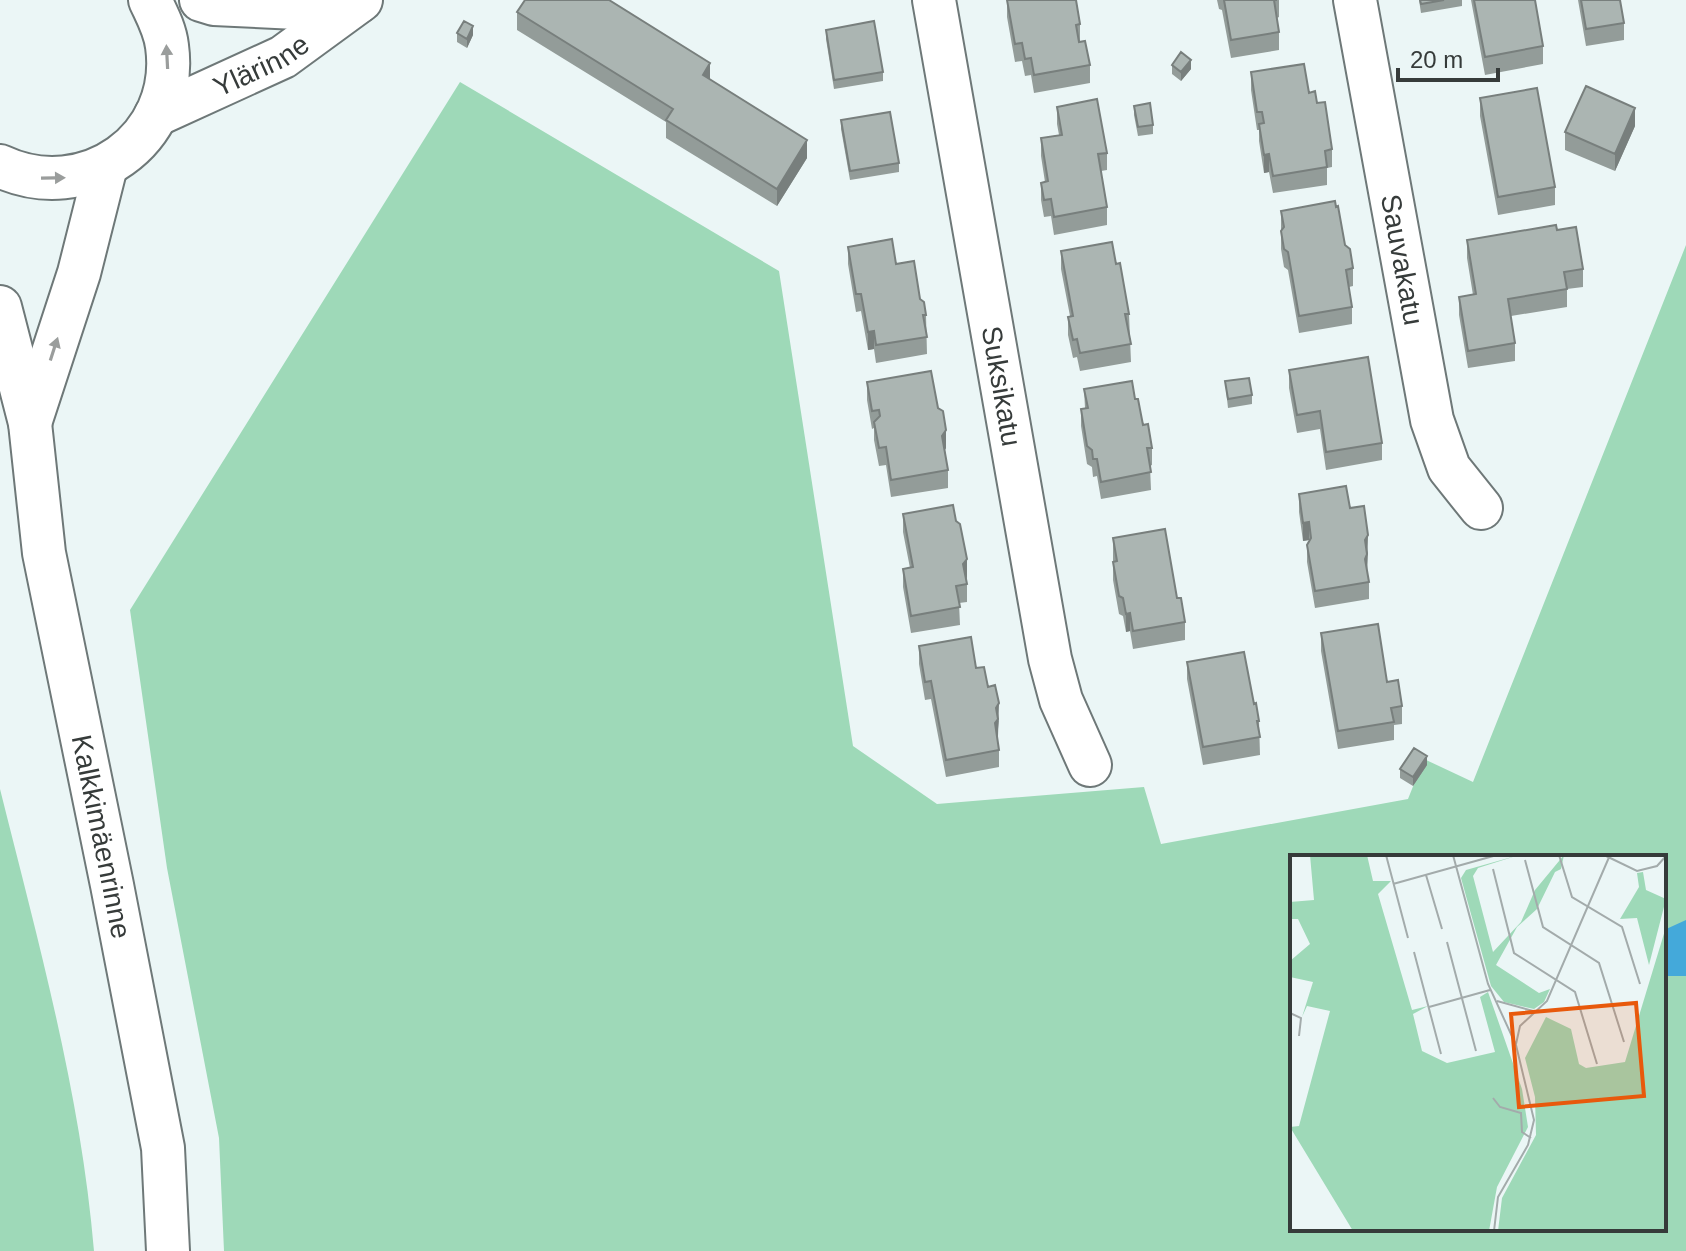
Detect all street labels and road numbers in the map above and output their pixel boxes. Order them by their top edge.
street label: Ylärinne [209,28,315,103]
street label: Sauvakatu [1375,192,1429,328]
street label: Suksikatu [976,324,1027,449]
street label: Kalkkimäenrinne [66,732,137,941]

